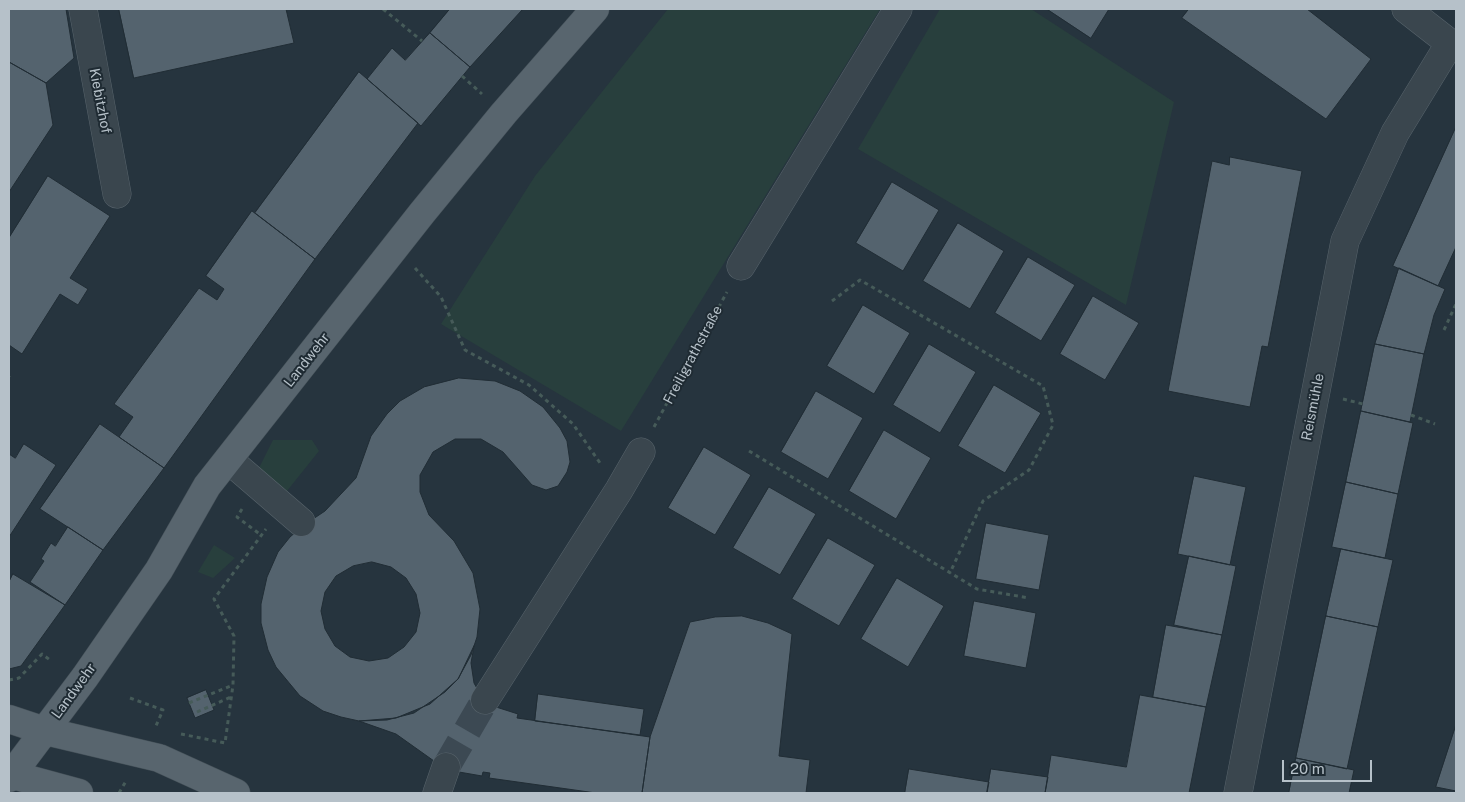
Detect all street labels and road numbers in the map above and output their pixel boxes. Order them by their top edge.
street label: Kiebitzhof [85,67,115,135]
street label: Freiligrathstraße [660,303,726,407]
street label: Landwehr [281,330,333,390]
street label: Reismühle [1298,372,1328,442]
street label: Landwehr [48,660,100,722]

